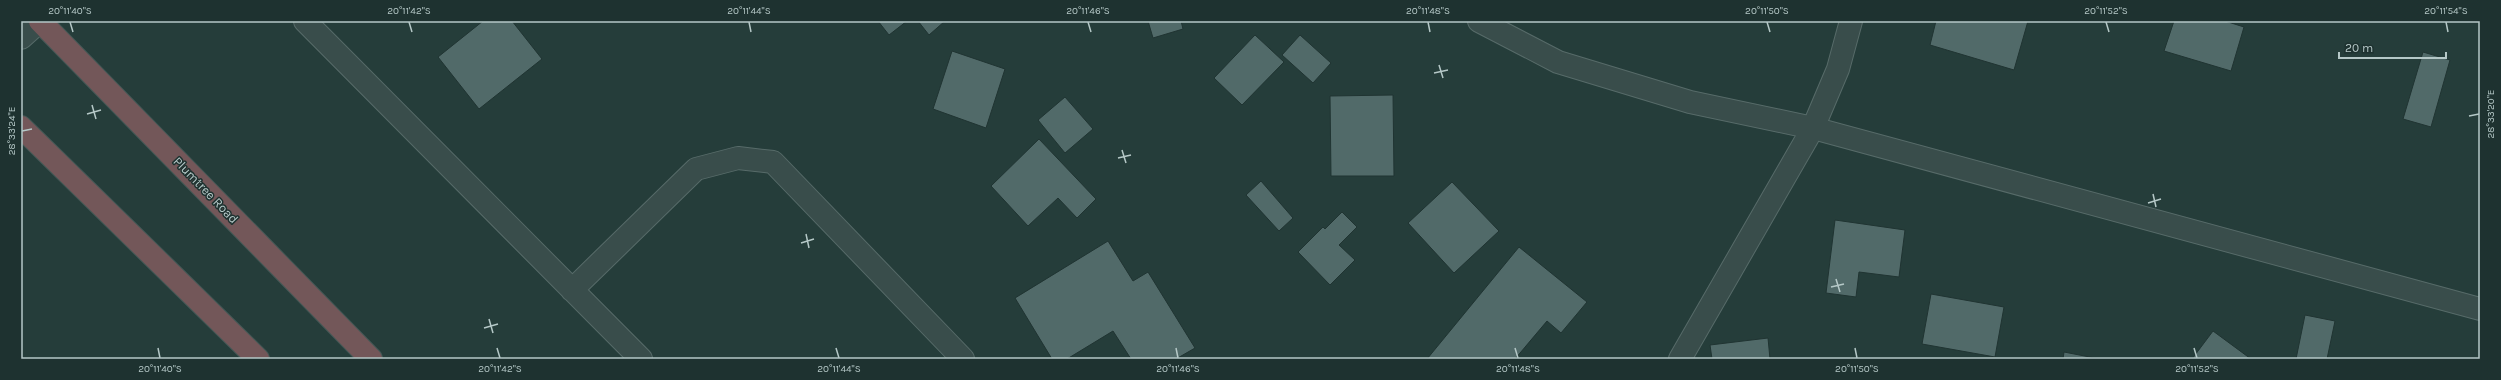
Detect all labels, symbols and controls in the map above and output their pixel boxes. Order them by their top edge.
text: 20°11'40"S [48,5,92,17]
text: 20°11'42"S [387,5,431,17]
text: 20°11'44"S [727,5,771,17]
text: 20°11'46"S [1066,5,1110,17]
text: 20°11'48"S [1406,5,1450,17]
text: 20°11'50"S [1745,5,1789,17]
text: 20°11'52"S [2084,5,2128,17]
text: 20°11'54"S [2424,5,2468,17]
scale bar [2339,34,2446,60]
text: 20 m [2345,41,2373,55]
text: 28°33'20"E [2485,90,2497,138]
text: 28°33'24"E [6,107,18,155]
street label: Plumtree Road [170,154,242,226]
text: 20°11'40"S [138,363,182,375]
text: 20°11'42"S [478,363,522,375]
text: 20°11'44"S [817,363,861,375]
text: 20°11'46"S [1156,363,1200,375]
text: 20°11'48"S [1496,363,1540,375]
text: 20°11'50"S [1835,363,1879,375]
text: 20°11'52"S [2175,363,2219,375]

